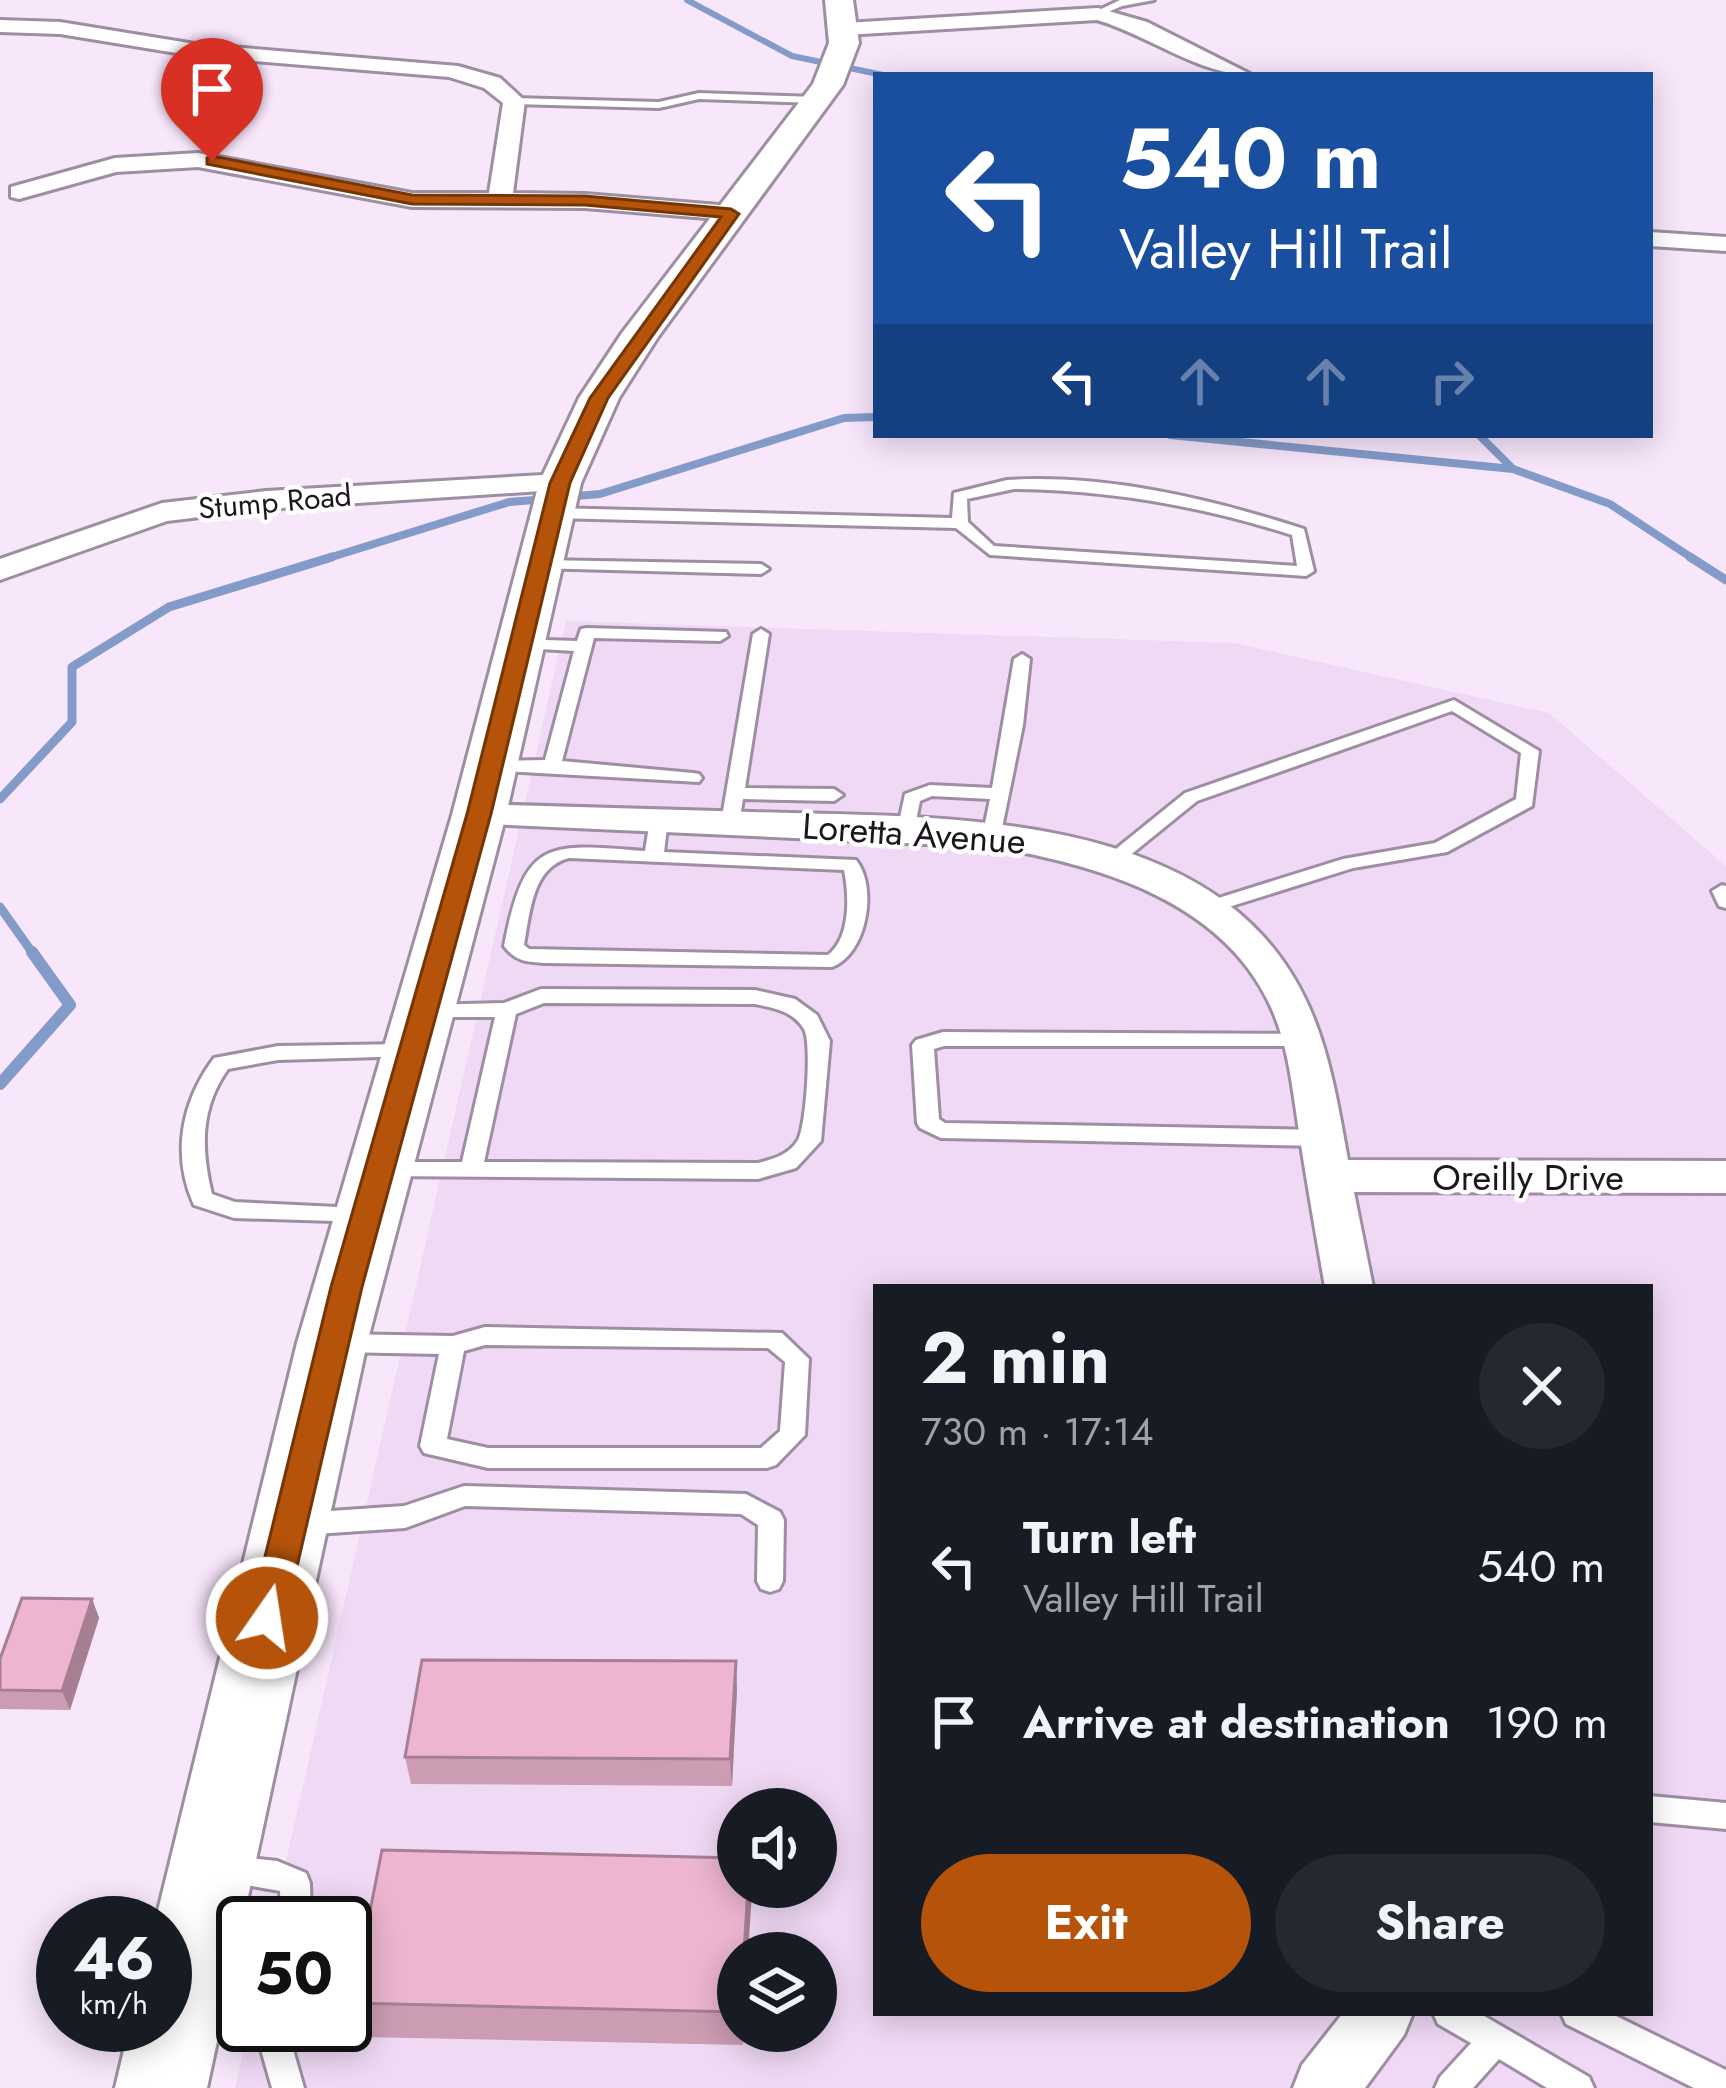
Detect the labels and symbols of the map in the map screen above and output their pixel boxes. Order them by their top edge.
pin [161,38,263,161]
street label: Stump Road [197,473,353,530]
street label: Loretta Avenue [801,799,1027,867]
street label: Oreilly Drive [1432,1151,1624,1203]
position arrow [204,1555,330,1681]
speed limit sign: 50 [216,1896,372,2052]

